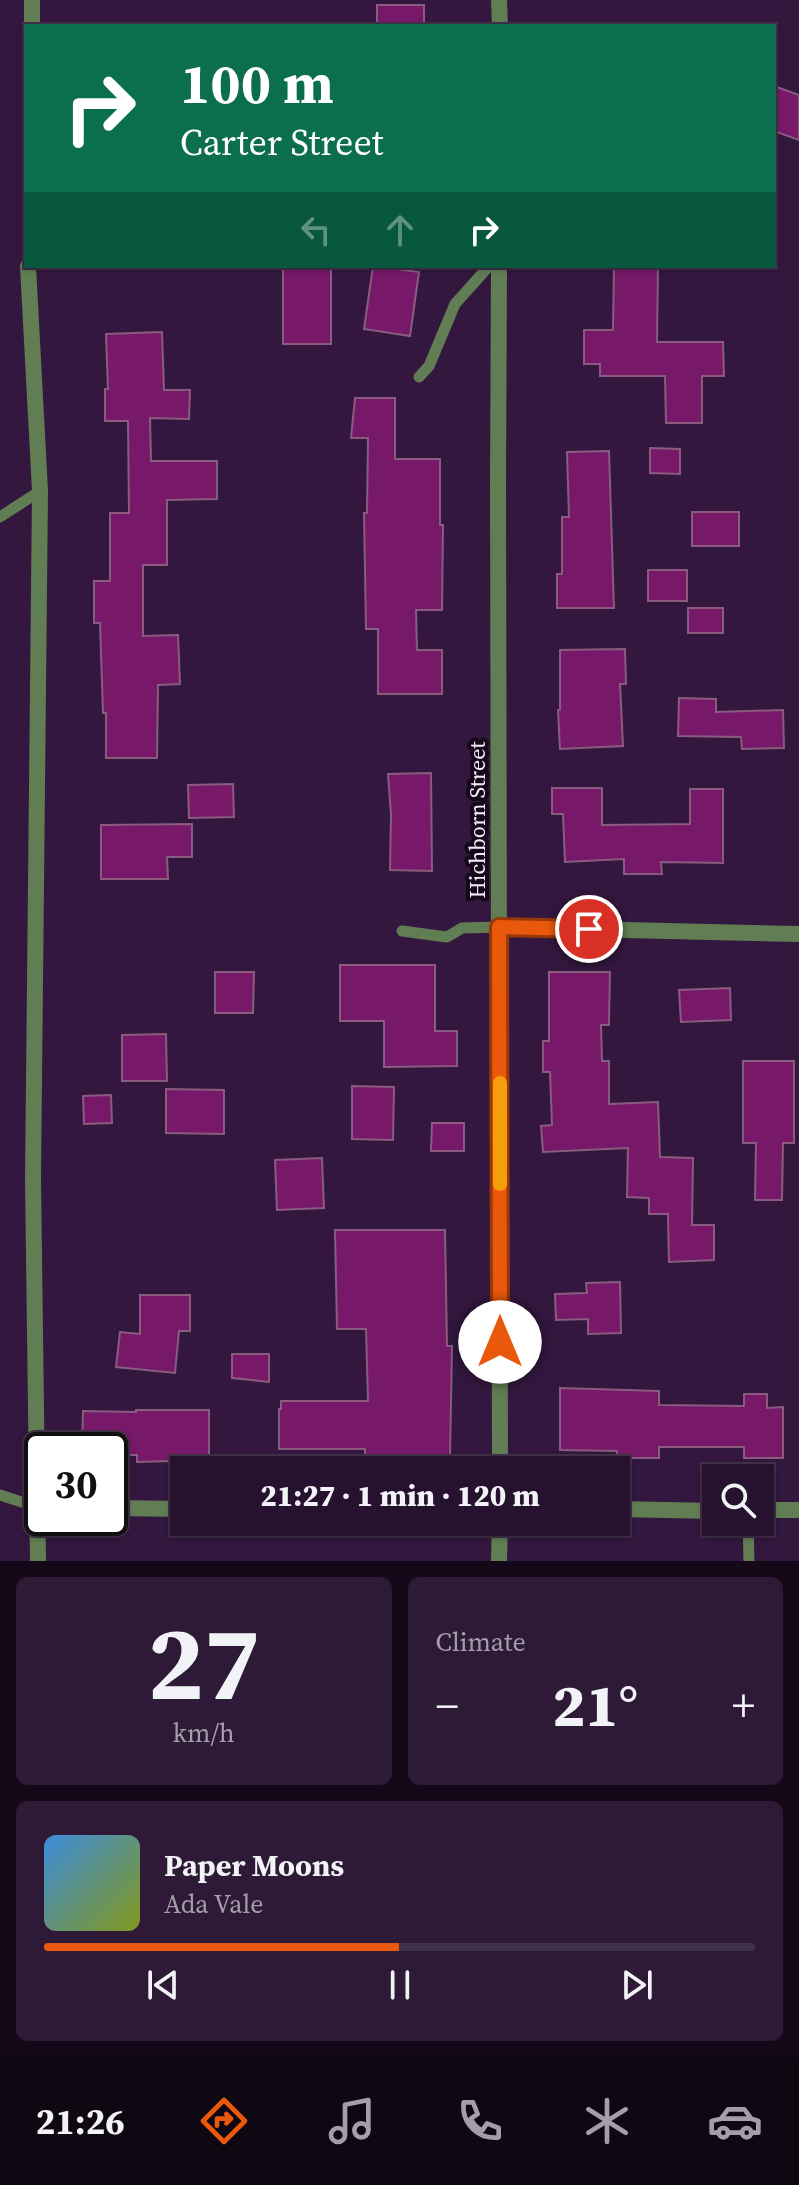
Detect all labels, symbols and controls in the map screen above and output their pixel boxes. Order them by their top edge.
text: 100 m [180,45,334,122]
icon: right [48,56,152,160]
text: Carter Street [180,118,384,167]
icon: left [294,208,338,252]
icon: ahead [378,208,422,252]
icon: right [462,208,506,252]
street label: Hichborn Street [462,741,492,899]
pin [555,895,623,963]
icon: arrive [567,907,611,951]
position arrow [458,1300,542,1384]
speed limit sign: 30 [24,1432,128,1536]
map controls [702,1464,774,1536]
button: search [702,1464,774,1536]
text: 21:27 · 1 min · 120 m [260,1475,540,1516]
text: 27 [147,1591,260,1734]
text: Climate [436,1624,526,1660]
text: 21° [552,1664,638,1746]
text: − [436,1675,459,1736]
text: + [732,1675,755,1736]
text: km/h [173,1715,235,1751]
text: Paper Moons [164,1845,344,1886]
text: Ada Vale [164,1886,263,1922]
icon: previous [141,1963,185,2007]
icon: pause [378,1963,422,2007]
icon: next [615,1963,659,2007]
icon: directions [196,2093,252,2149]
icon: music [324,2093,380,2149]
icon: phone [452,2093,508,2149]
icon: climate [579,2093,635,2149]
icon: car [707,2093,763,2149]
text: 21:26 [36,2097,125,2146]

